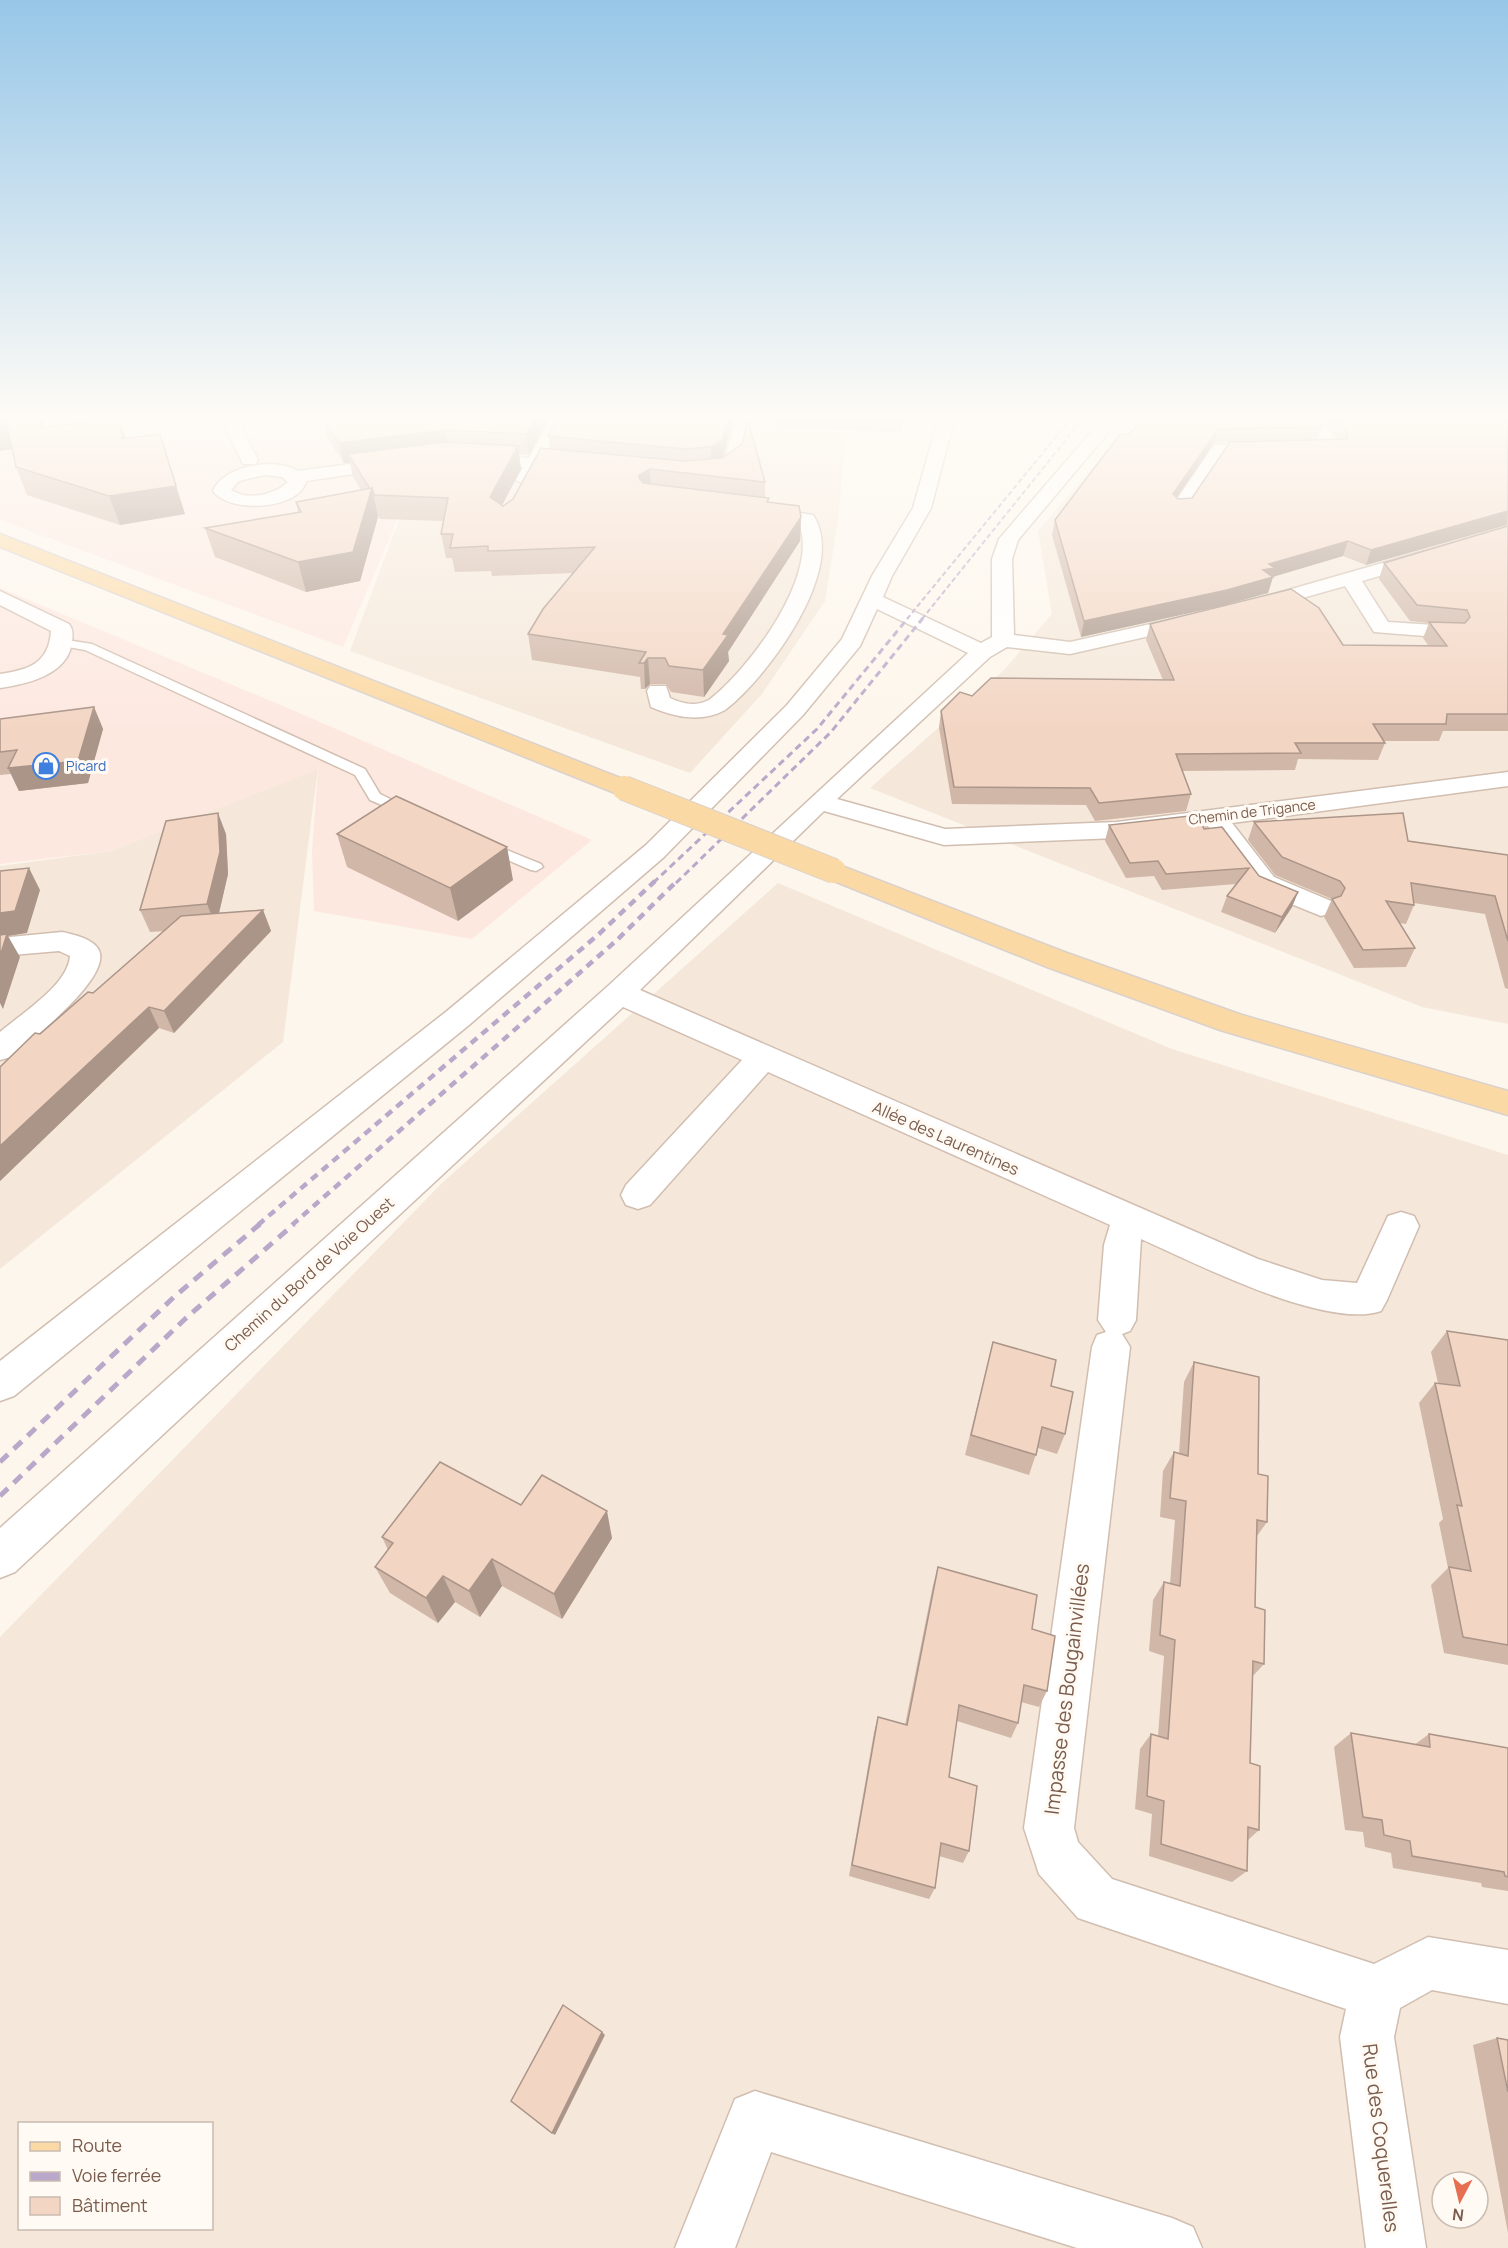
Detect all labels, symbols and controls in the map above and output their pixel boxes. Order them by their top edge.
shop icon: Picard [31,751,61,781]
place label: Picard [66,756,106,775]
street label: Chemin de Trigance [1187,794,1317,829]
street label: Allée des Laurentines [869,1096,1023,1180]
street label: Chemin du Bord de Voie Ouest [219,1192,399,1356]
street label: Impasse des Bougainvillées [1038,1562,1095,1816]
street label: Rue des Coquerelles [1357,2042,1406,2234]
legend [18,2122,213,2230]
text: Route [72,2133,122,2157]
text: Voie ferrée [72,2163,161,2187]
north arrow [1430,2170,1490,2230]
text: Bâtiment [72,2193,148,2217]
text: N [1451,2203,1465,2227]

